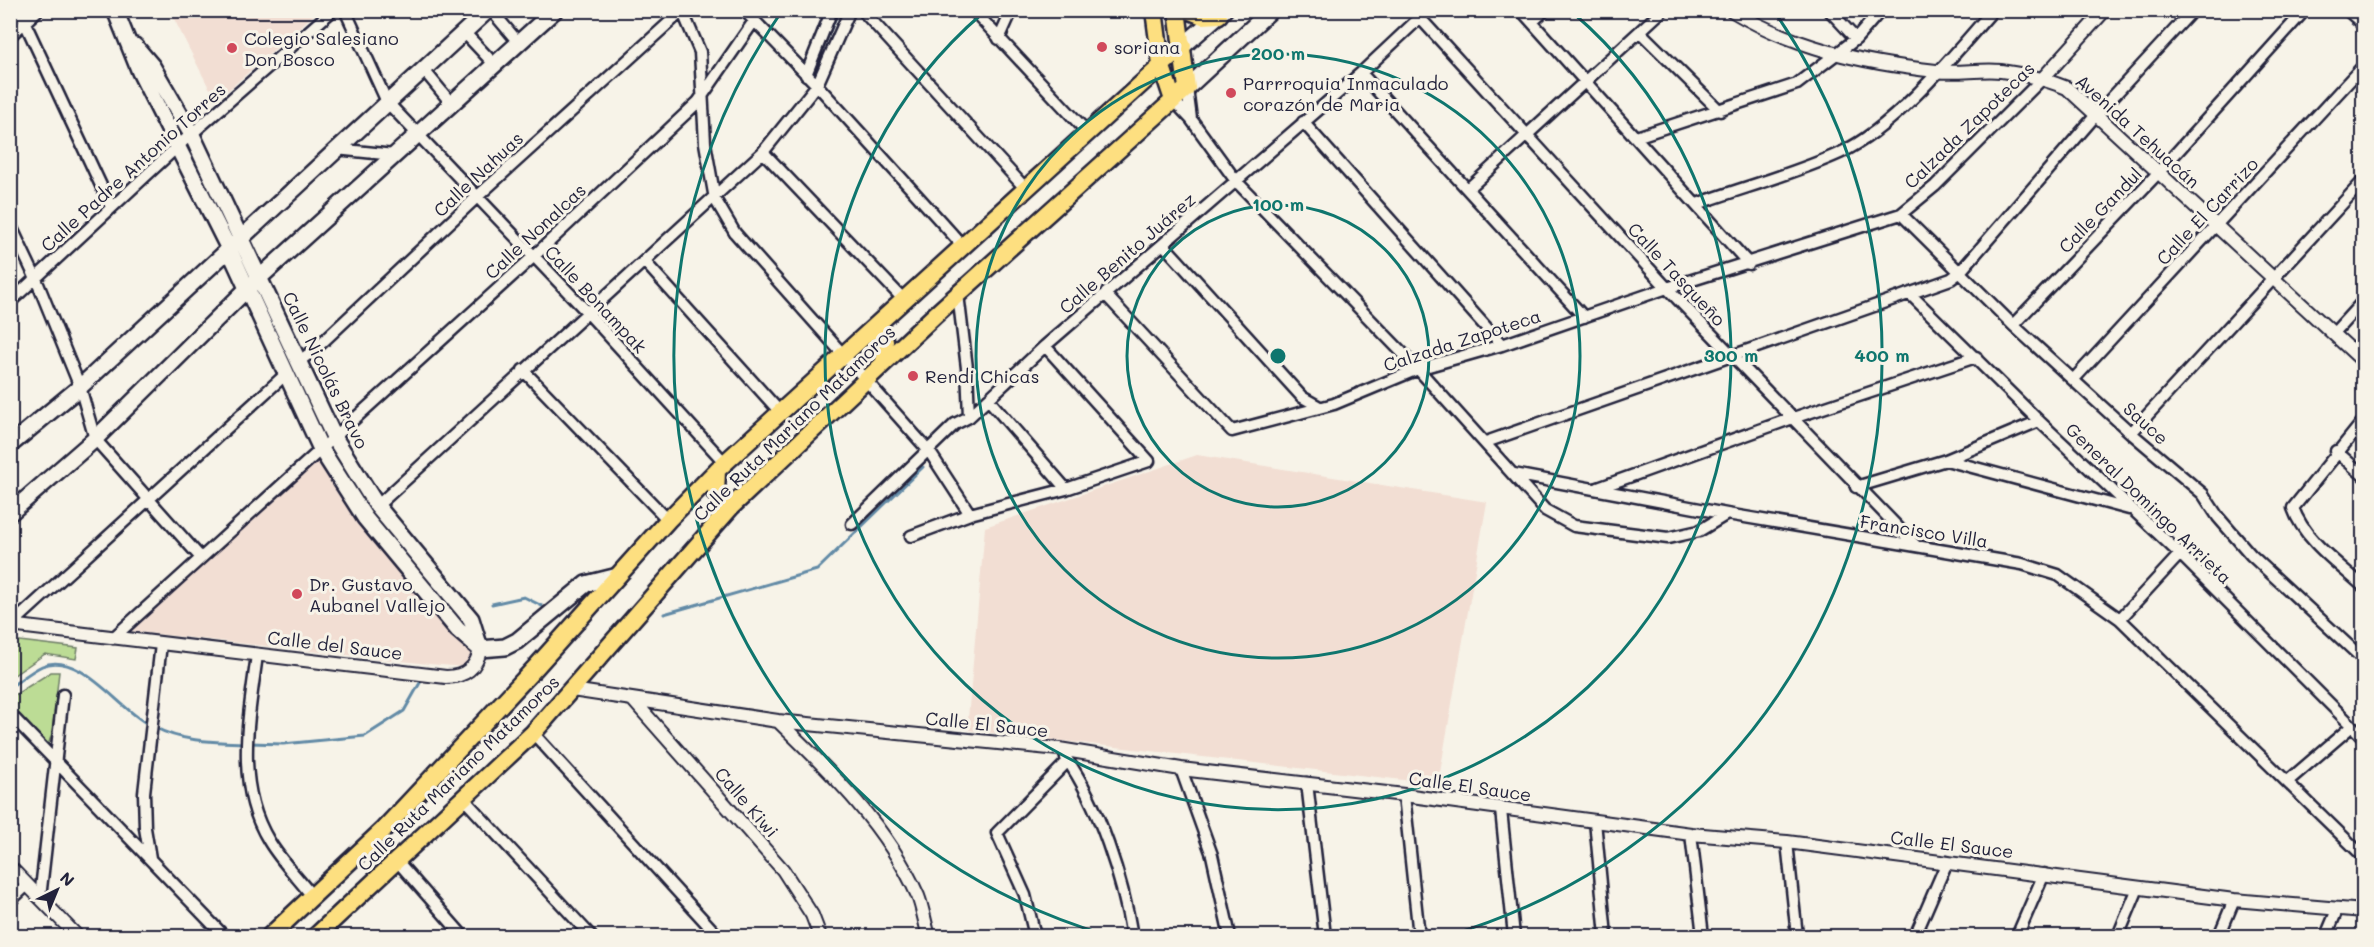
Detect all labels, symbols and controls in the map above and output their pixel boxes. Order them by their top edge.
place label: Colegio Salesiano Don Bosco [244,26,399,71]
place label: soriana [1114,35,1180,59]
marker: soriana [1095,40,1109,54]
marker: Colegio Salesiano Don Bosco [225,41,239,55]
text: 200 m [1251,41,1305,65]
street label: Calzada Zapotecas [1898,56,2040,194]
street label: Avenida Tehuacán [2071,69,2205,193]
place label: Parrroquia Inmaculado corazón de Maria [1243,71,1449,116]
street label: Calle Padre Antonio Torres [35,77,231,257]
marker: Parrroquia Inmaculado corazón de Maria [1224,86,1238,100]
street label: Calle Nahuas [428,126,528,222]
street label: Calle El Carrizo [2151,152,2263,270]
street label: Calle Gandul [2053,162,2147,258]
street label: Calle Nonalcas [479,178,591,284]
street label: Calle Benito Juárez [1054,187,1200,319]
text: 100 m [1252,192,1304,216]
street label: Calle Tasqueño [1623,217,1731,331]
street label: Calle Bonampak [540,240,652,358]
street label: Calle Nicolás Bravo [278,287,375,453]
street label: Calzada Zapoteca [1380,303,1544,377]
street label: Calle Ruta Mariano Matamoros [688,320,900,526]
text: 300 m [1704,343,1758,367]
text: 400 m [1854,343,1910,367]
centre of rings [1268,346,1288,366]
place label: Rendi Chicas [925,364,1039,388]
marker: Rendi Chicas [906,369,920,383]
street label: Sauce [2118,396,2174,450]
street label: General Domingo Arrieta [2061,417,2237,589]
street label: Francisco Villa [1858,509,1990,553]
place label: Dr. Gustavo Aubanel Vallejo [309,572,445,617]
marker: Dr. Gustavo Aubanel Vallejo [290,587,304,601]
street label: Calle del Sauce [266,625,404,665]
street label: Calle Ruta Mariano Matamoros [352,670,564,876]
street label: Calle El Sauce [924,706,1050,742]
street label: Calle Kiwi [710,762,784,842]
street label: Calle El Sauce [1407,766,1533,806]
street label: Calle El Sauce [1889,825,2015,863]
north arrow [27,860,87,920]
text: N [56,867,79,890]

